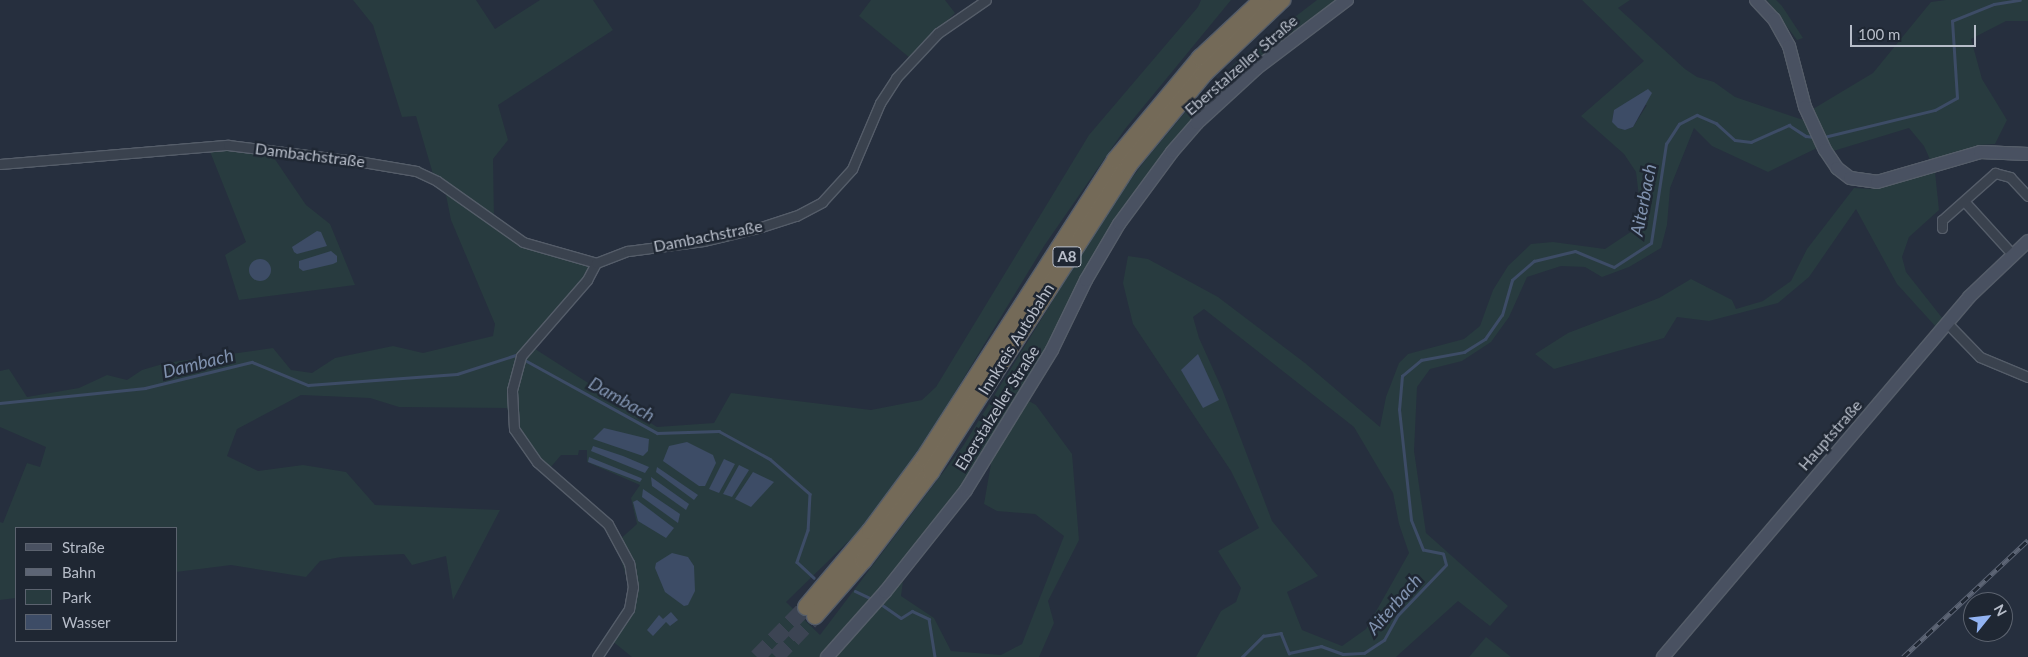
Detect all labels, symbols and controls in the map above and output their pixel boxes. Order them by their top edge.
street label: Eberstalzeller Straße [1181,11,1301,119]
scale bar [1853,15,1979,47]
text: 100 m [1858,25,1900,43]
street label: Dambachstraße [254,139,366,171]
water label: Aiterbach [1625,162,1661,238]
street label: Dambachstraße [652,216,764,256]
road number: A8 [1052,244,1082,270]
street label: Innkreis Autobahn [974,280,1058,398]
street label: Eberstalzeller Straße [951,342,1043,474]
water label: Dambach [160,344,236,382]
water label: Dambach [585,372,659,426]
street label: Hauptstraße [1794,396,1866,474]
legend [15,527,178,642]
text: Straße [62,538,105,556]
text: Bahn [62,563,96,581]
water label: Aiterbach [1362,569,1426,639]
text: Park [62,588,91,606]
north arrow [1963,592,2013,642]
text: N [1991,601,2011,619]
text: Wasser [62,613,111,631]

